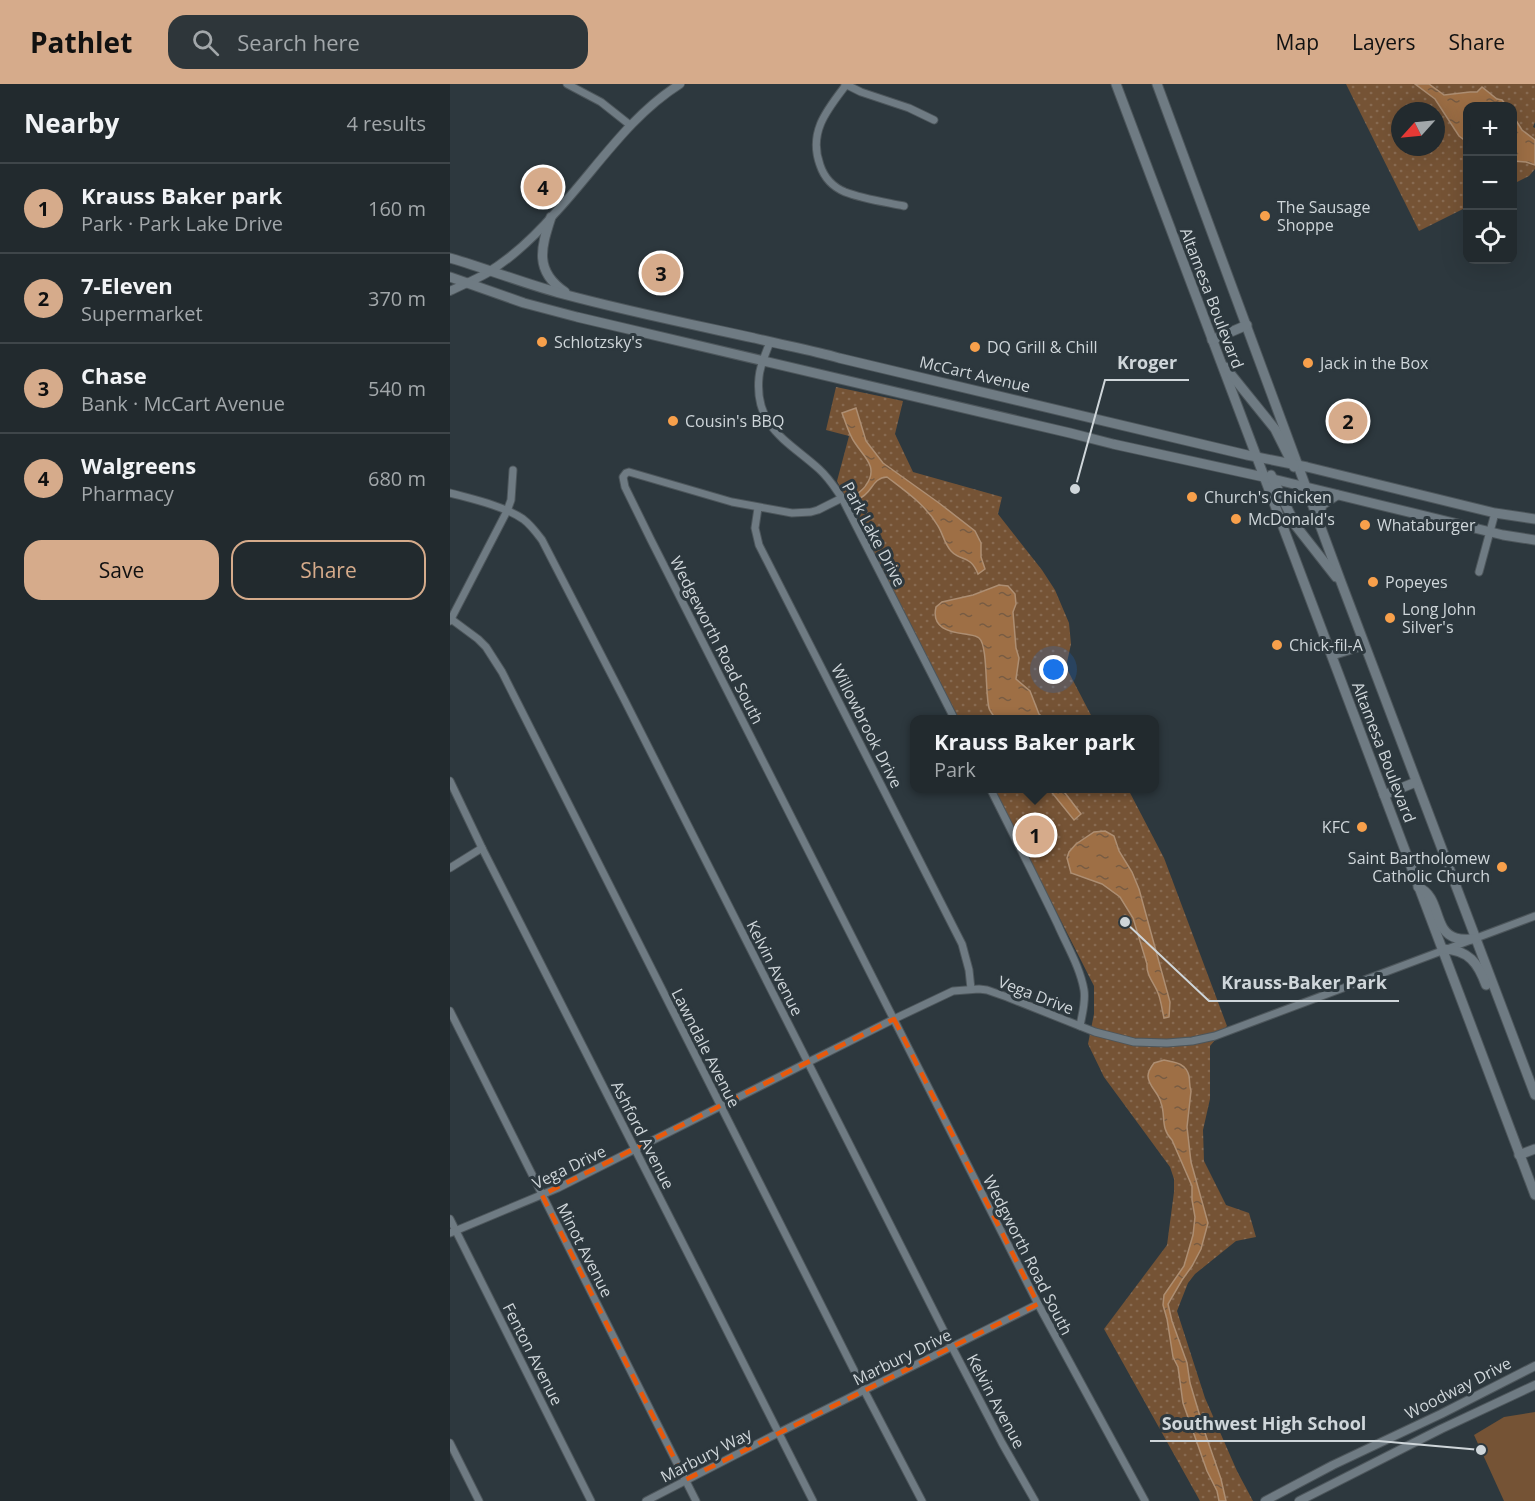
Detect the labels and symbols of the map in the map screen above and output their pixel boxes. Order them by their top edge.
north arrow [1391,102,1445,156]
pin: 4 [524,164,562,210]
place label: The Sausage Shoppe [1277,196,1370,236]
marker: The Sausage Shoppe [1258,209,1272,223]
street label: Altamesa Boulevard [1175,224,1249,372]
pin: 3 [642,250,680,296]
place label: Schlotzsky's [554,331,642,353]
marker: Schlotzsky's [535,335,549,349]
place label: DQ Grill & Chill [987,336,1097,358]
marker: DQ Grill & Chill [968,340,982,354]
callout: Kroger [1105,344,1189,380]
text: Kroger [1117,350,1177,374]
street label: McCart Avenue [917,351,1033,397]
place label: Jack in the Box [1318,352,1429,374]
marker: Jack in the Box [1301,356,1315,370]
pin: 2 [1328,398,1368,444]
place label: Cousin's BBQ [685,410,784,432]
marker: Cousin's BBQ [666,414,680,428]
street label: Park Lake Drive [837,478,911,590]
place label: Church's Chicken [1204,486,1332,508]
marker: Church's Chicken [1185,490,1199,504]
place label: McDonald's [1248,508,1335,530]
marker: McDonald's [1229,512,1243,526]
place label: Whataburger [1377,514,1476,536]
marker: Whataburger [1358,518,1372,532]
street label: Wedgeworth Road South [665,552,769,728]
place label: Popeyes [1385,571,1448,593]
marker: Popeyes [1366,575,1380,589]
place label: Long John Silver's [1402,598,1476,638]
marker: Long John Silver's [1383,611,1397,625]
place label: Chick-fil-A [1289,634,1364,656]
marker: Chick-fil-A [1270,638,1284,652]
your location [1039,655,1068,684]
street label: Willowbrook Drive [826,660,908,792]
street label: Altamesa Boulevard [1347,678,1421,826]
pin: 1 [1016,812,1054,858]
place label: KFC [1322,816,1350,838]
marker: KFC [1355,820,1369,834]
place label: Saint Bartholomew Catholic Church [1348,847,1491,887]
marker: Saint Bartholomew Catholic Church [1495,860,1509,874]
street label: Kelvin Avenue [741,916,809,1020]
callout: Krauss-Baker Park [1209,965,1399,1001]
street label: Vega Drive [995,970,1077,1020]
text: Krauss-Baker Park [1221,970,1388,994]
street label: Lawndale Avenue [666,985,746,1111]
street label: Ashford Avenue [606,1077,680,1193]
street label: Vega Drive [528,1140,610,1194]
street label: Wedgworth Road South [978,1171,1078,1339]
street label: Minot Avenue [552,1199,618,1301]
street label: Fenton Avenue [498,1299,568,1409]
street label: Marbury Drive [849,1324,955,1390]
street label: Kelvin Avenue [962,1350,1030,1452]
street label: Woodway Drive [1401,1352,1515,1424]
callout: Southwest High School [1150,1405,1379,1441]
text: Southwest High School [1162,1411,1366,1435]
street label: Marbury Way [657,1422,756,1487]

